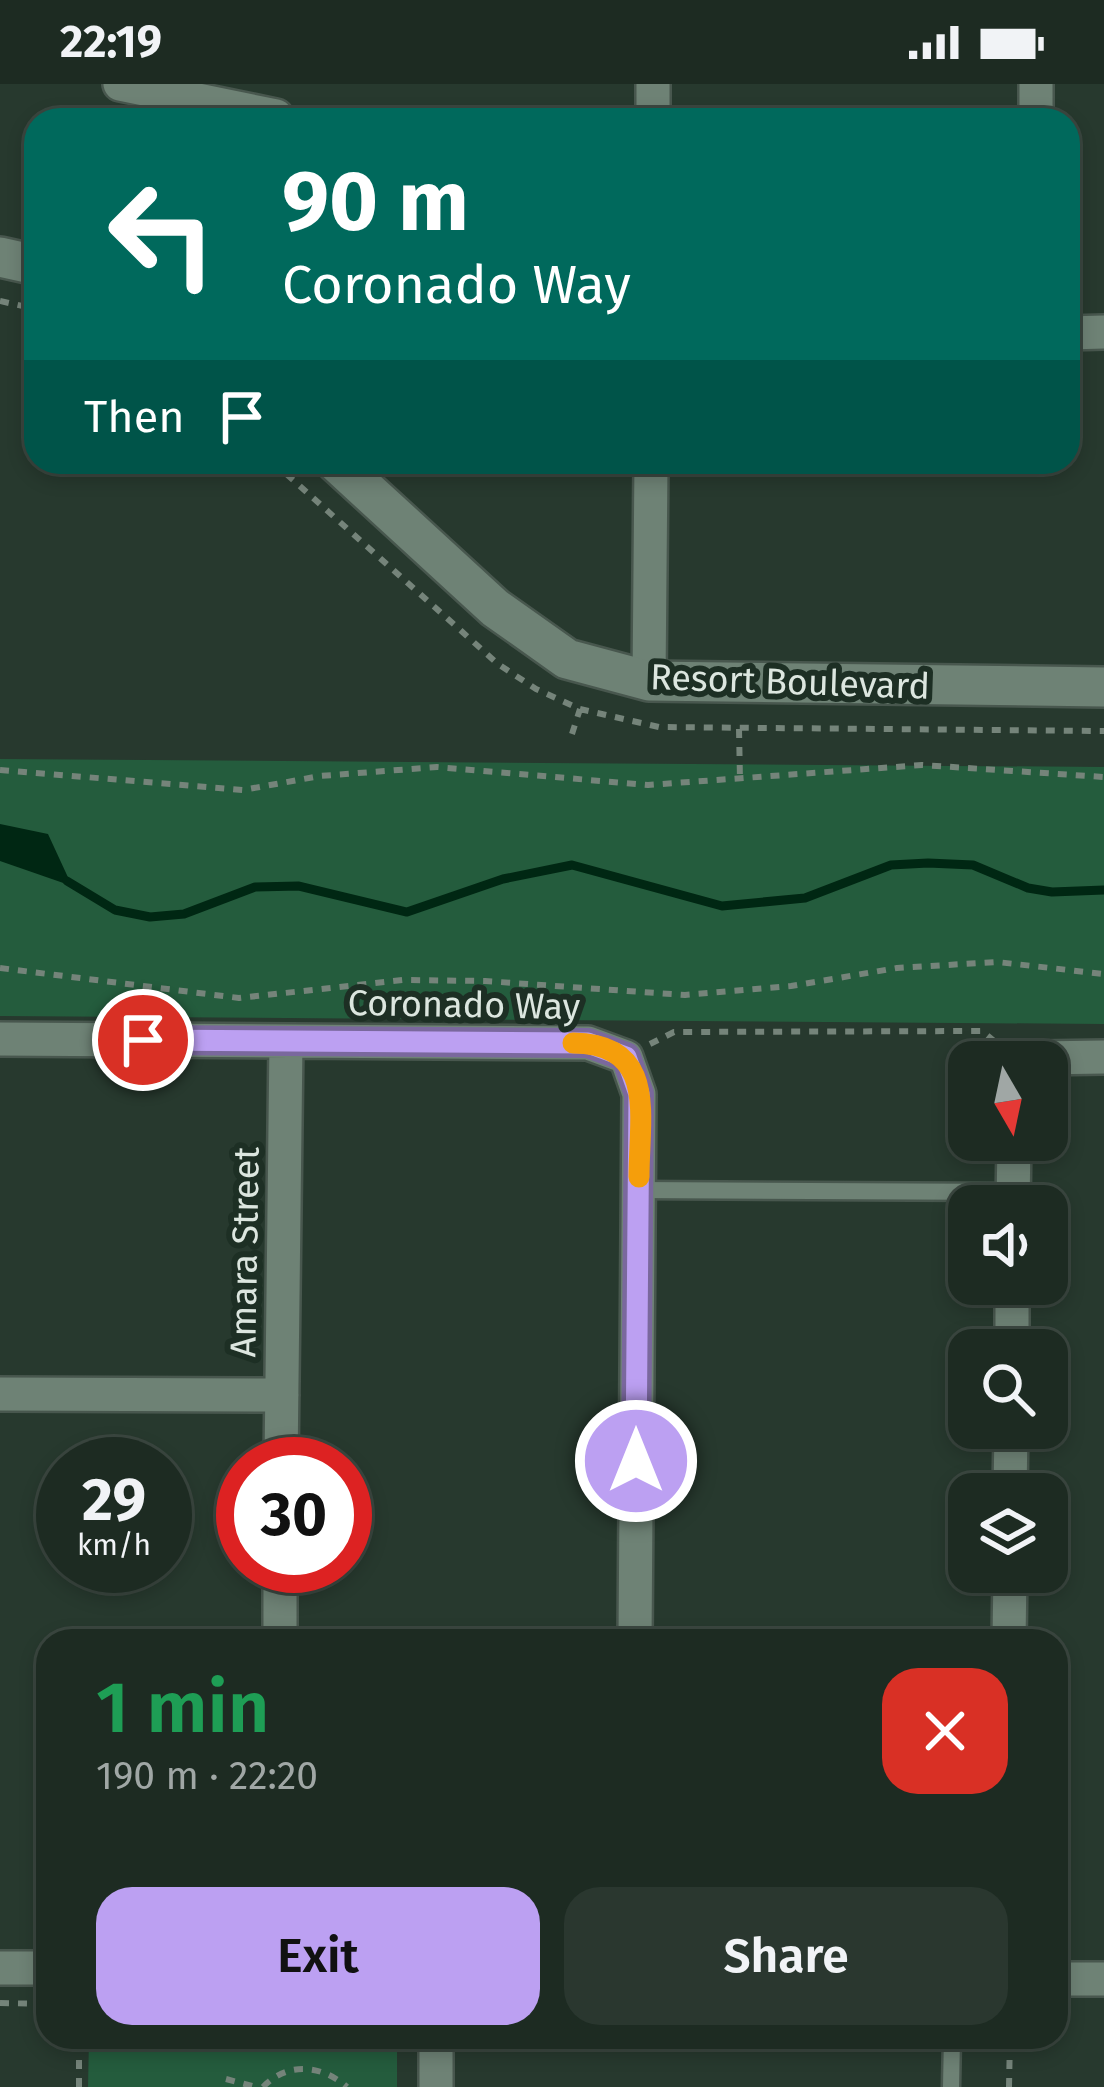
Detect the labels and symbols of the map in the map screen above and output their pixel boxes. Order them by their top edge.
street label: Resort Boulevard [649,655,931,709]
street label: Coronado Way [347,981,581,1029]
pin [92,989,194,1091]
north arrow [948,1041,1068,1161]
street label: Amara Street [221,1146,269,1358]
position arrow [573,1398,699,1524]
speed limit sign: 30 [216,1437,372,1593]

